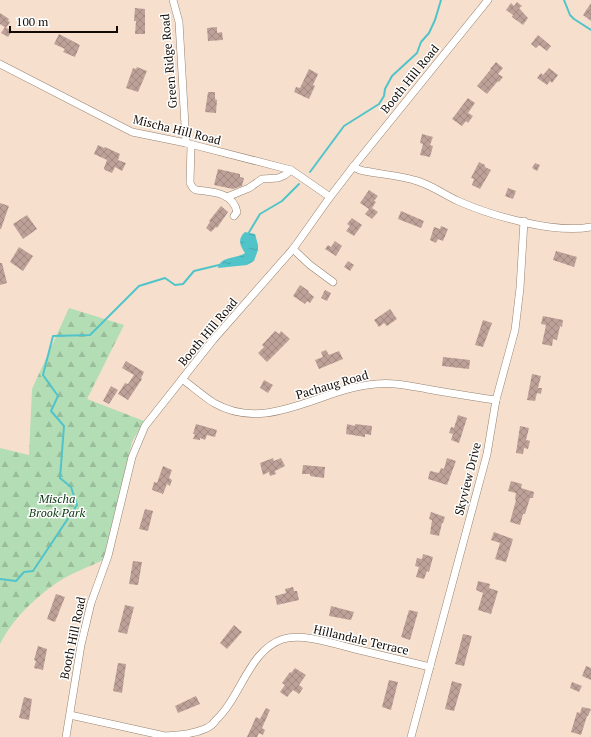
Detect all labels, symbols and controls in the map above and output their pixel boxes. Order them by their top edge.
scale bar [10,8,117,34]
street label: Green Ridge Road [157,13,180,109]
text: 100 m [16,14,49,29]
street label: Booth Hill Road [377,41,442,116]
street label: Mischa Hill Road [132,111,223,148]
street label: Booth Hill Road [175,294,241,369]
street label: Pachaug Road [294,367,370,402]
street label: Skyview Drive [451,441,484,517]
park label: Mischa Brook Park [28,491,85,520]
street label: Booth Hill Road [56,595,89,681]
street label: Hillandale Terrace [312,621,410,658]

